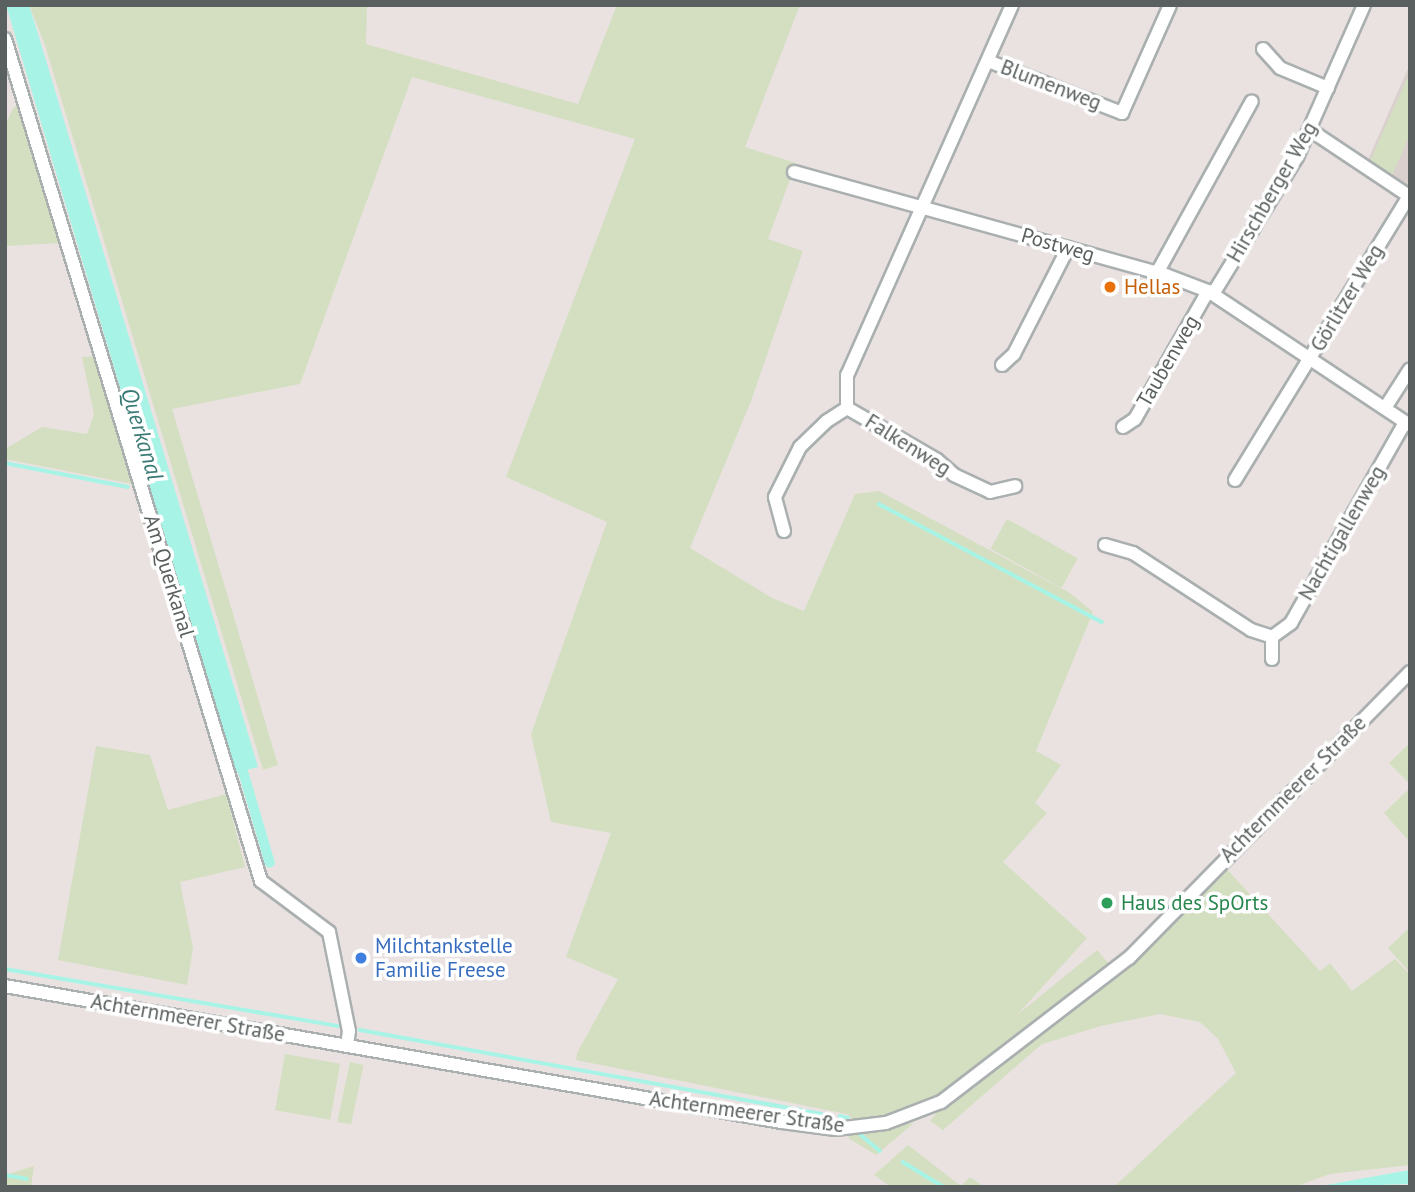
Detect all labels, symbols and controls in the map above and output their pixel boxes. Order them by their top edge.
street label: Blumenweg [997,54,1105,116]
street label: Hirschberger Weg [1221,117,1323,267]
street label: Postweg [1018,223,1098,267]
street label: Görlitzer Weg [1305,240,1389,356]
place label: Hellas [1124,274,1180,300]
marker: Hellas [1102,279,1118,295]
street label: Taubenweg [1132,311,1204,411]
water label: Querkanal [115,384,169,484]
street label: Falkenweg [860,409,956,481]
street label: Nachtigallenweg [1293,461,1391,605]
street label: Am Querkanal [138,512,200,640]
street label: Achternmeerer Straße [1215,711,1371,867]
place label: Haus des SpOrts [1121,890,1268,916]
marker: Haus des SpOrts [1099,895,1115,911]
place label: Milchtankstelle Familie Freese [375,933,513,983]
marker: Milchtankstelle Familie Freese [353,950,369,966]
street label: Achternmeerer Straße [89,989,287,1047]
street label: Achternmeerer Straße [648,1086,846,1138]

